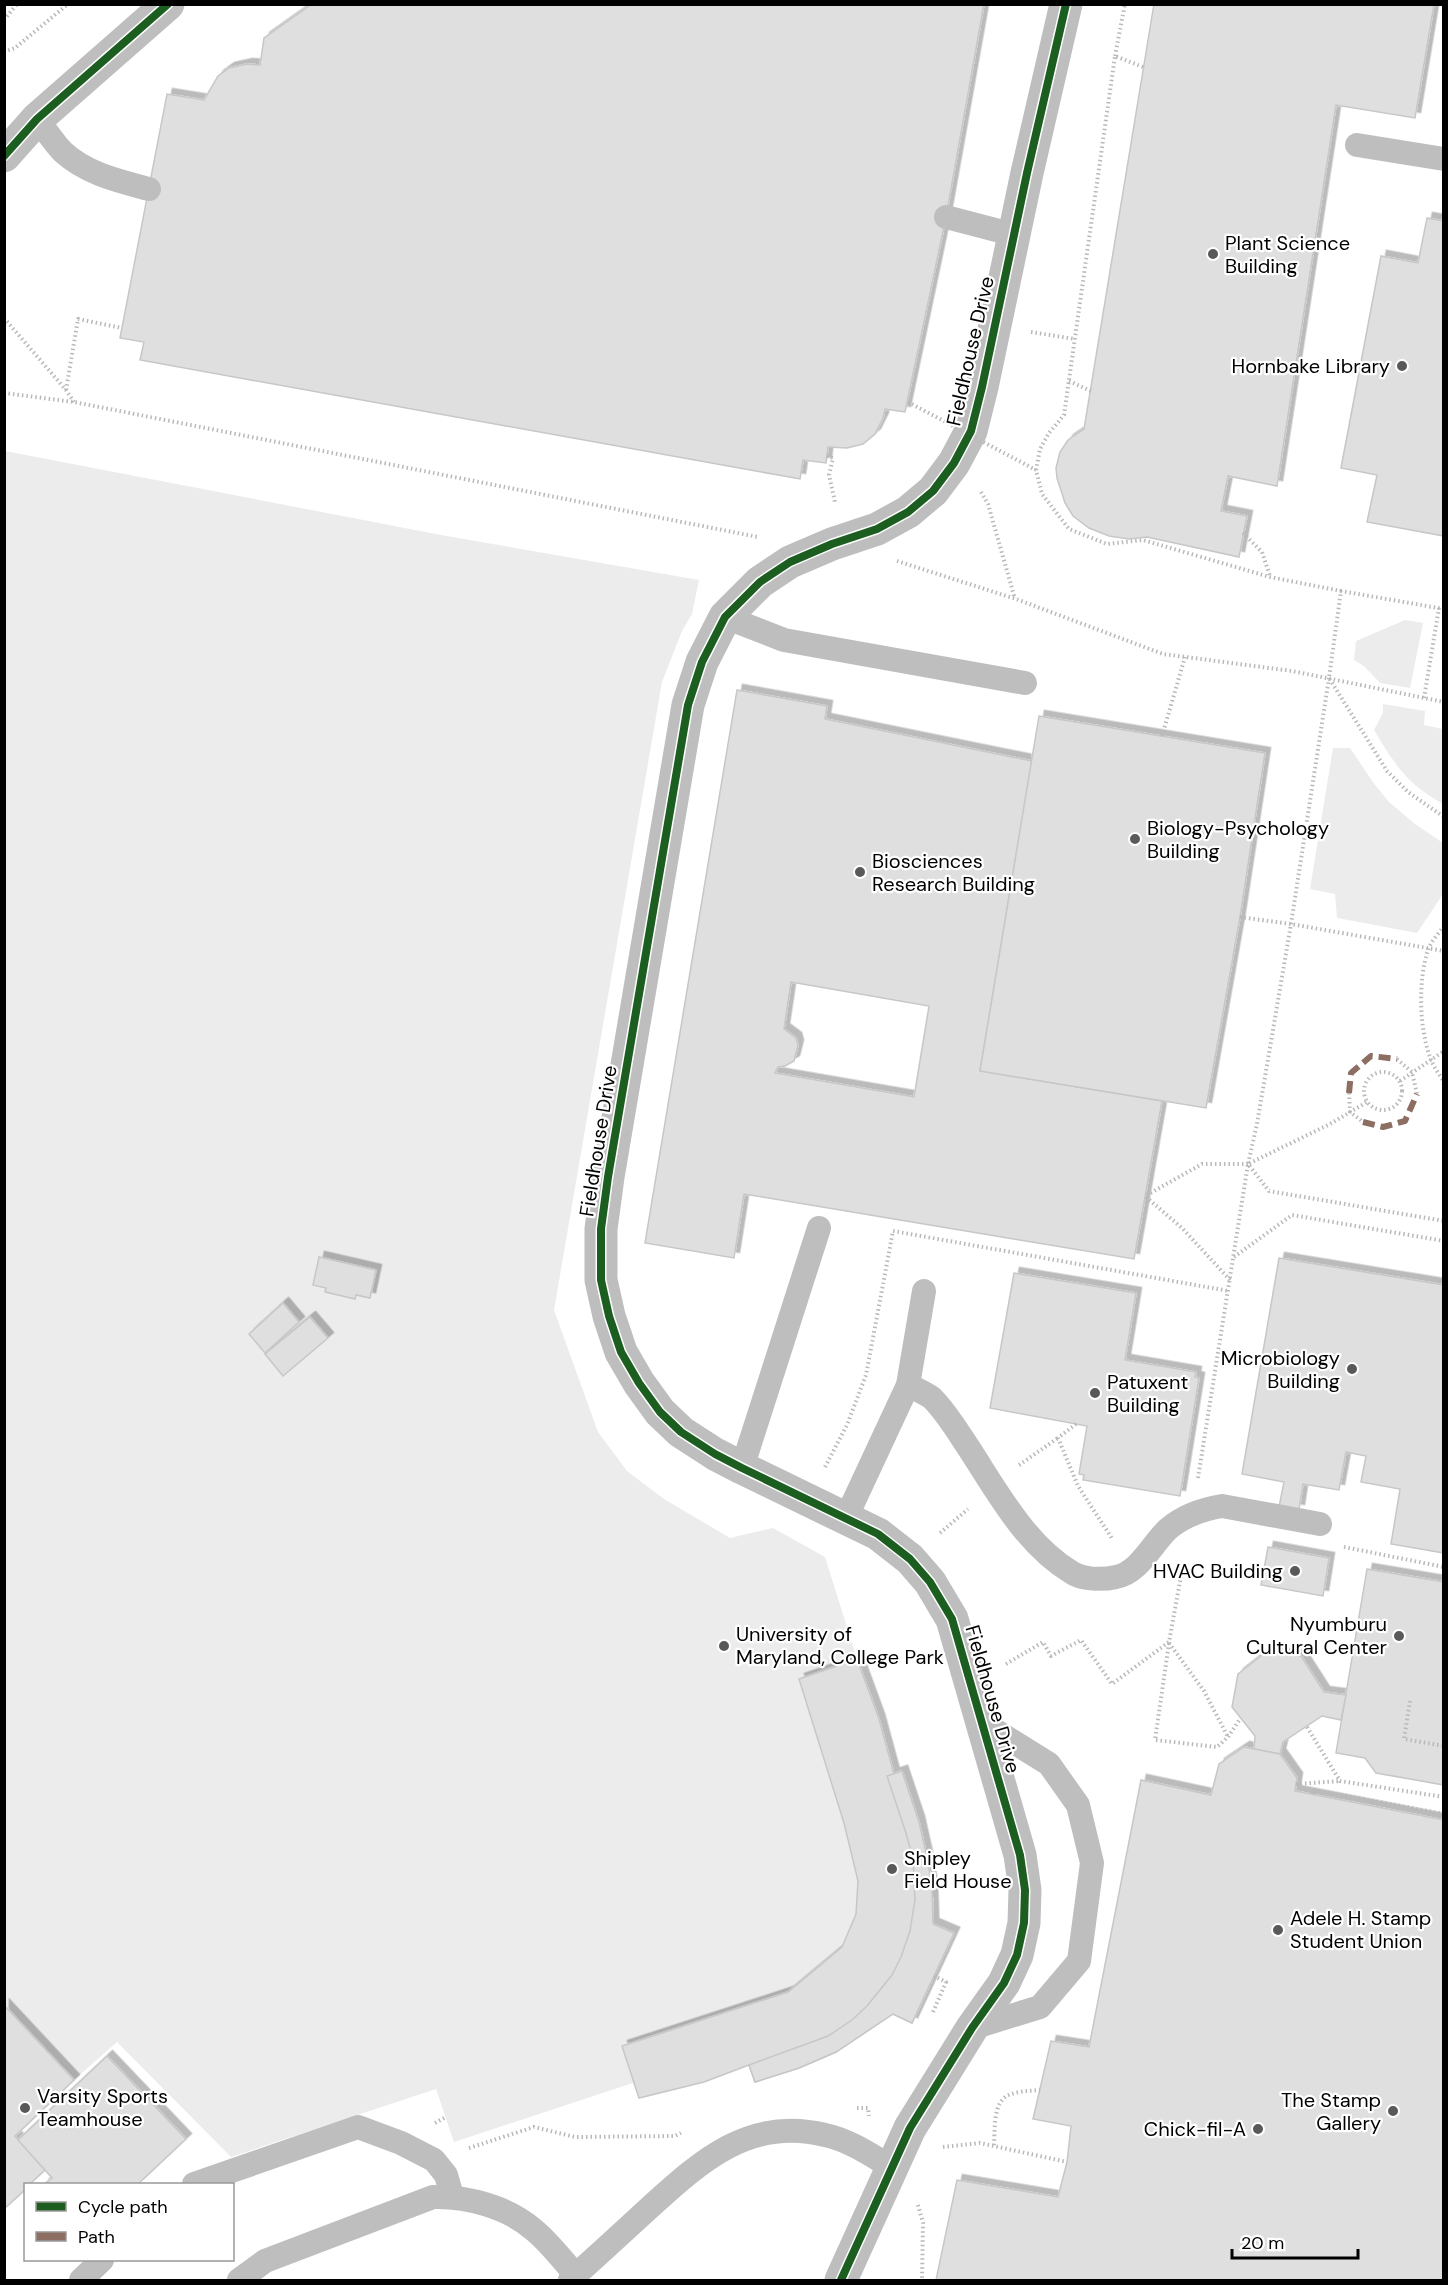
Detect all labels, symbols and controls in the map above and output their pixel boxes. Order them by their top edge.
place label: Plant Science Building [1225,230,1350,279]
marker: Plant Science Building [1206,247,1220,261]
street label: Fieldhouse Drive [940,274,1000,428]
place label: Hornbake Library [1232,353,1390,379]
marker: Hornbake Library [1395,359,1409,373]
place label: Biology-Psychology Building [1147,815,1329,864]
marker: Biology-Psychology Building [1128,832,1142,846]
place label: Biosciences Research Building [872,848,1035,897]
marker: Biosciences Research Building [853,865,867,879]
street label: Fieldhouse Drive [573,1064,623,1218]
place label: Microbiology Building [1221,1345,1340,1394]
marker: Microbiology Building [1345,1362,1359,1376]
place label: Patuxent Building [1107,1369,1188,1418]
marker: Patuxent Building [1088,1386,1102,1400]
place label: HVAC Building [1153,1558,1283,1584]
marker: HVAC Building [1288,1564,1302,1578]
place label: Nyumburu Cultural Center [1246,1611,1387,1660]
place label: University of Maryland, College Park [736,1621,944,1670]
street label: Fieldhouse Drive [959,1622,1027,1776]
marker: Nyumburu Cultural Center [1392,1629,1406,1643]
marker: University of Maryland, College Park [717,1639,731,1653]
place label: Shipley Field House [904,1845,1012,1894]
marker: Shipley Field House [885,1862,899,1876]
place label: Adele H. Stamp Student Union [1290,1905,1431,1954]
marker: Adele H. Stamp Student Union [1271,1923,1285,1937]
place label: Varsity Sports Teamhouse [37,2083,168,2132]
place label: The Stamp Gallery [1281,2087,1381,2136]
marker: Varsity Sports Teamhouse [18,2101,32,2115]
marker: The Stamp Gallery [1386,2104,1400,2118]
place label: Chick-fil-A [1144,2116,1246,2142]
marker: Chick-fil-A [1251,2122,1265,2136]
legend [24,2183,234,2261]
text: Cycle path [78,2195,168,2219]
scale bar [1232,2222,1358,2260]
text: Path [78,2225,115,2249]
text: 20 m [1241,2231,1284,2255]

